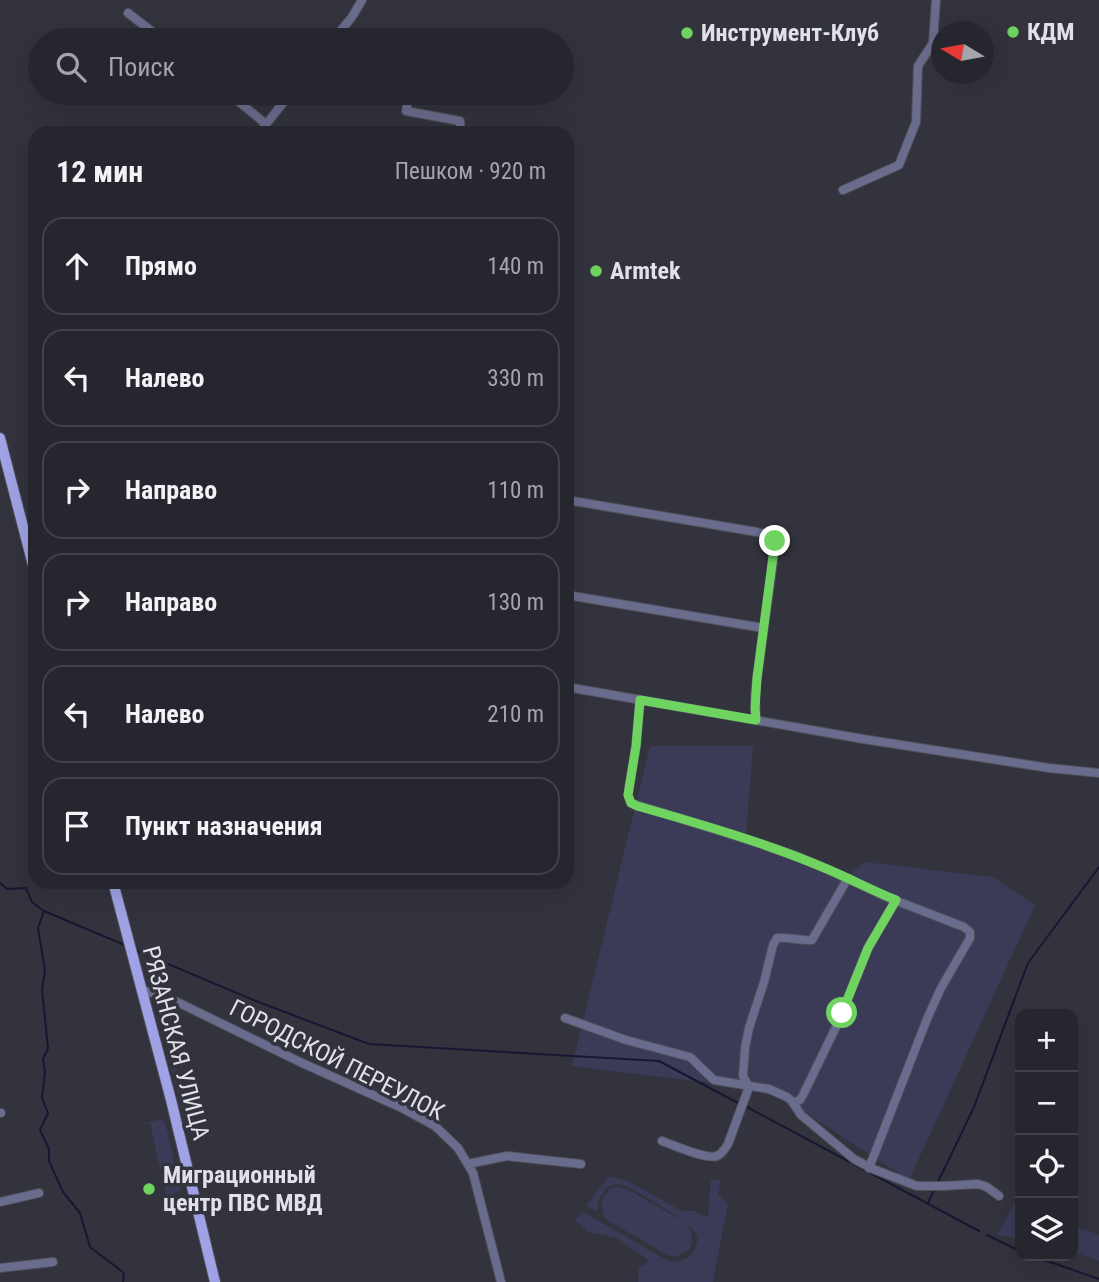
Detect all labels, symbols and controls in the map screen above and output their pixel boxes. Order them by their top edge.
place label: КДМ [1027,18,1074,46]
place label: Инструмент-Клуб [701,19,879,47]
north arrow [931,21,994,84]
marker: КДМ [1005,24,1021,40]
marker: Инструмент-Клуб [679,25,695,41]
search box [28,28,574,105]
icon: search [52,48,90,86]
text: Поиск [108,52,175,82]
text: 12 мин [56,154,143,189]
text: Пешком · 920 m [395,158,546,185]
icon: ahead [58,247,96,285]
text: Прямо [125,251,197,281]
text: 140 m [487,253,544,280]
place label: Armtek [610,257,681,285]
marker: Armtek [588,263,604,279]
icon: left [58,359,96,397]
text: Налево [125,363,205,393]
text: 330 m [487,365,544,392]
icon: right [58,471,96,509]
text: Направо [125,475,217,505]
text: 110 m [487,477,544,504]
route end [759,525,790,556]
icon: right [58,583,96,621]
text: Направо [125,587,217,617]
text: 130 m [487,589,544,616]
icon: left [58,695,96,733]
text: Налево [125,699,205,729]
text: 210 m [487,701,544,728]
icon: arrive [58,807,96,845]
text: Пункт назначения [125,811,323,841]
street label: РЯЗАНСКАЯ УЛИЦА [137,943,215,1143]
street label: ГОРОДСКОЙ ПЕРЕУЛОК [225,994,449,1127]
route start [826,997,857,1028]
map controls [1015,1009,1078,1261]
button: + [1015,1009,1078,1072]
button: − [1015,1072,1078,1135]
button: locate [1015,1135,1078,1198]
place label: Миграционный центр ПВС МВД [163,1161,323,1217]
marker: Миграционный центр ПВС МВД [141,1181,157,1197]
button: layers [1015,1198,1078,1261]

